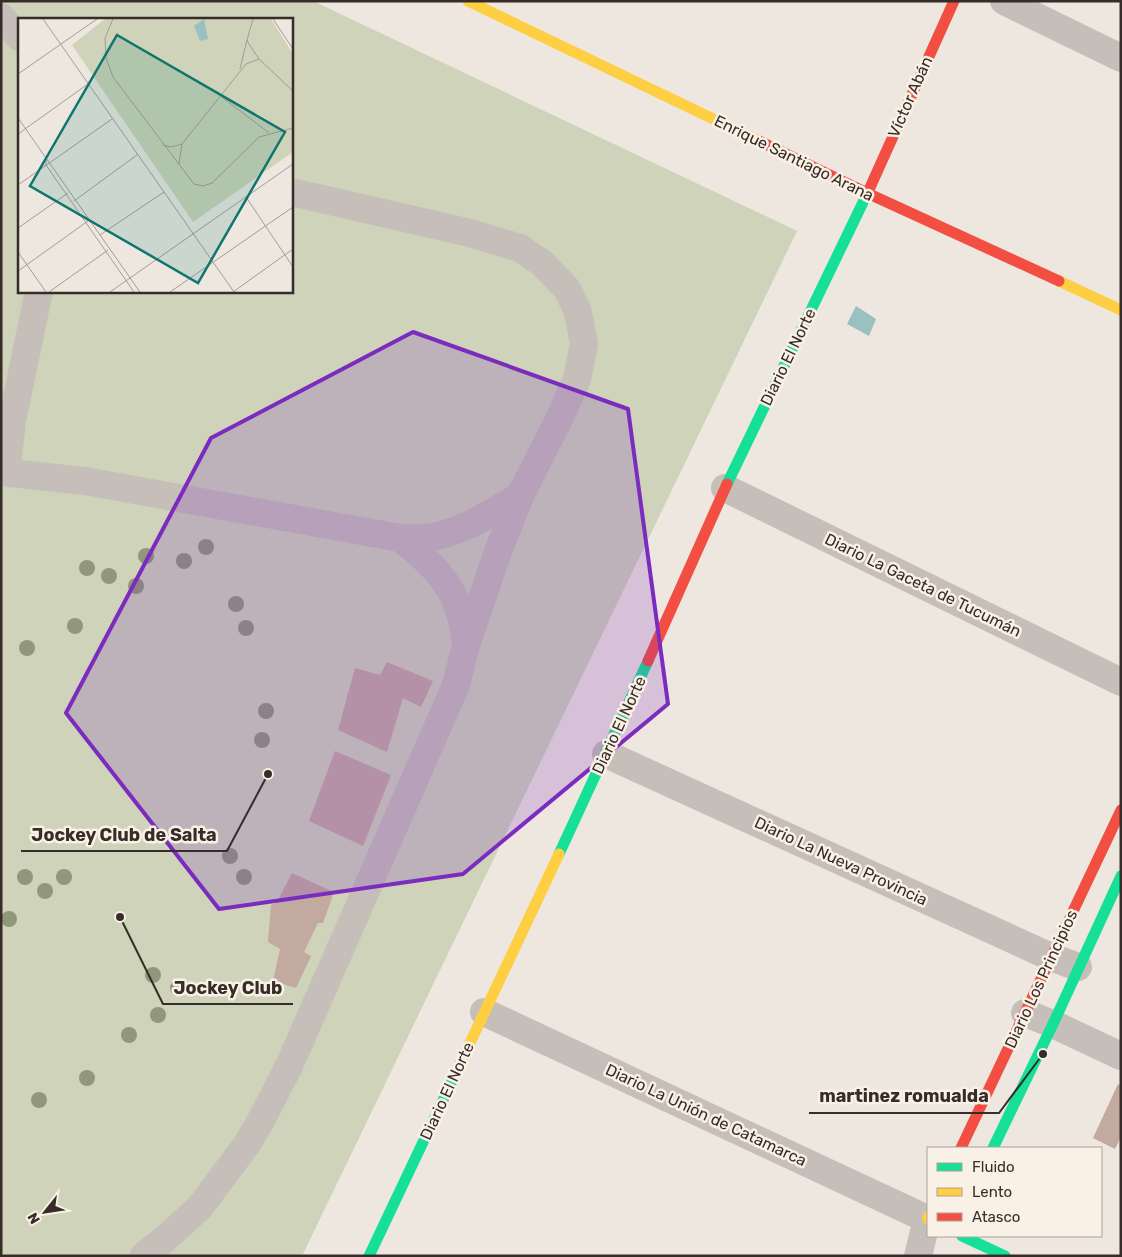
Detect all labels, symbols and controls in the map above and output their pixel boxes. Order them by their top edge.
inset map [18,18,292,292]
street label: Víctor Abán [884,54,936,140]
street label: Enrique Santiago Arana [711,111,877,205]
street label: Diario El Norte [756,305,820,409]
street label: Diario La Gaceta de Tucumán [822,529,1024,641]
street label: Diario El Norte [588,673,650,777]
street label: Diario La Nueva Provincia [752,813,930,909]
callout: Jockey Club de Salta [21,818,227,851]
text: Jockey Club de Salta [31,824,217,846]
street label: Diario Los Principios [1001,907,1081,1051]
callout: Jockey Club [163,971,293,1004]
text: Jockey Club [174,977,282,999]
street label: Diario El Norte [416,1039,478,1143]
street label: Diario La Unión de Catamarca [602,1060,810,1170]
callout: martinez romualda [809,1080,999,1113]
text: martinez romualda [819,1085,989,1107]
legend [927,1147,1102,1237]
text: Fluido [972,1158,1015,1176]
text: Lento [972,1183,1012,1201]
north arrow [20,1187,70,1237]
text: Atasco [972,1208,1020,1226]
text: N [24,1210,44,1227]

